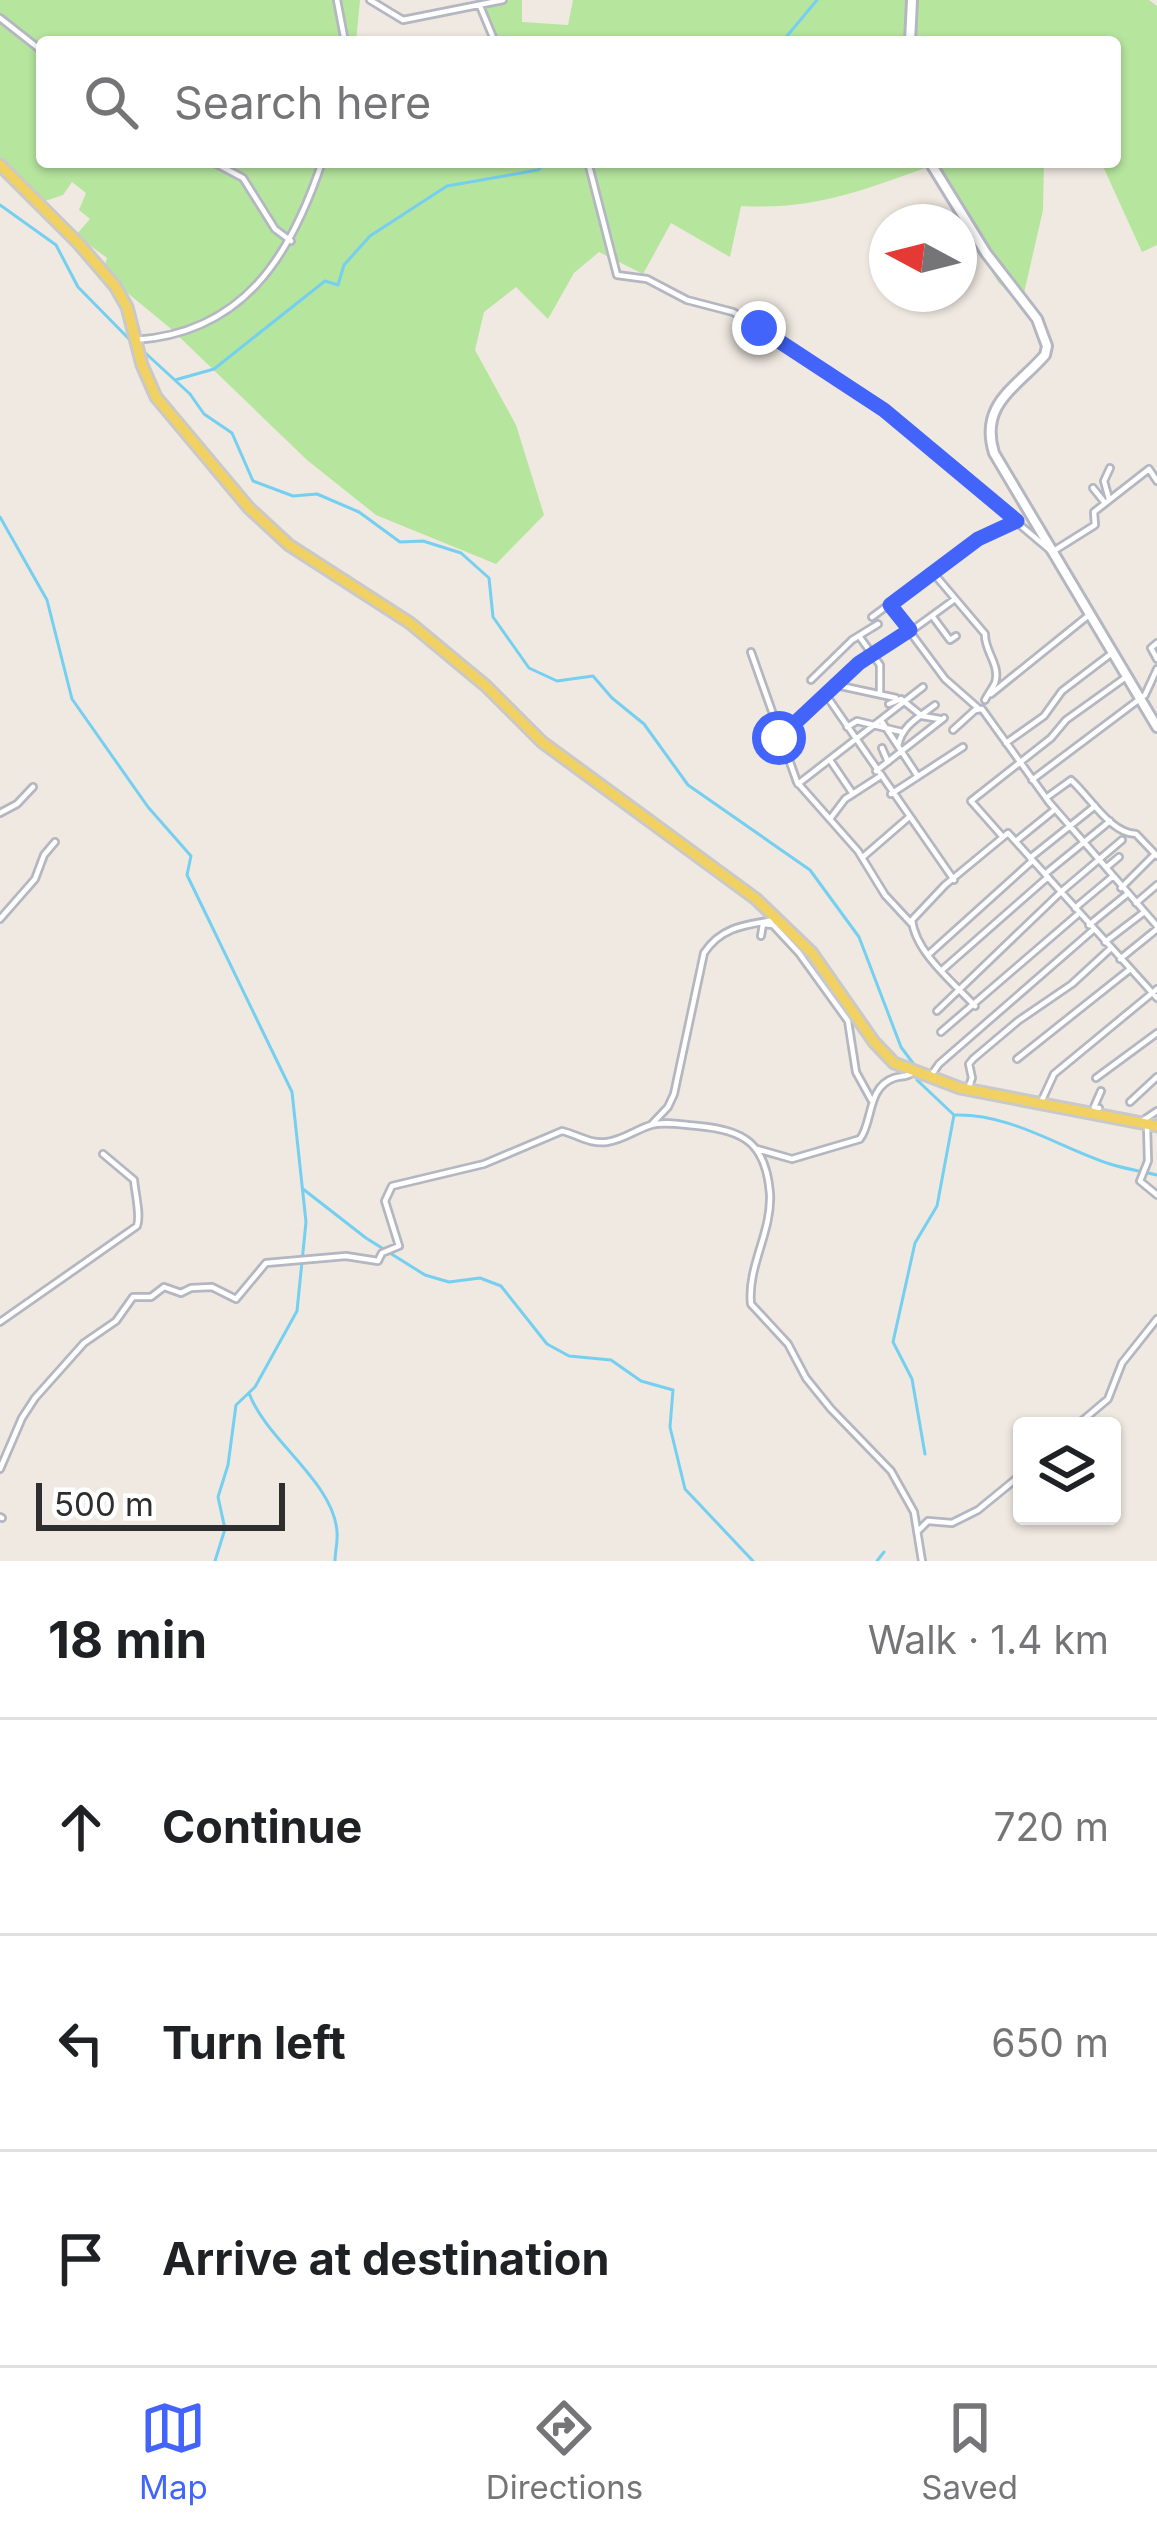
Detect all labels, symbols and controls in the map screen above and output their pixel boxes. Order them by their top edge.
search box [36,36,1121,168]
icon: search [78,69,144,135]
text: Search here [174,75,431,130]
north arrow [869,204,977,312]
route end [732,301,786,355]
route start [752,711,806,765]
map controls [1013,1417,1121,1525]
button: layers [1013,1417,1121,1525]
scale bar [36,1477,285,1530]
text: 500 m [54,1484,154,1524]
text: 18 min [48,1609,207,1670]
text: Walk · 1.4 km [868,1616,1109,1663]
icon: ahead [48,1794,114,1860]
text: Continue [162,1799,362,1854]
text: 720 m [993,1803,1109,1850]
icon: left [48,2010,114,2076]
text: Turn left [162,2015,346,2070]
text: 650 m [991,2019,1109,2066]
icon: arrive [48,2226,114,2292]
text: Arrive at destination [162,2231,609,2286]
tab: Map [139,2395,208,2507]
tab: Directions [486,2395,643,2507]
tab: Saved [921,2395,1018,2507]

